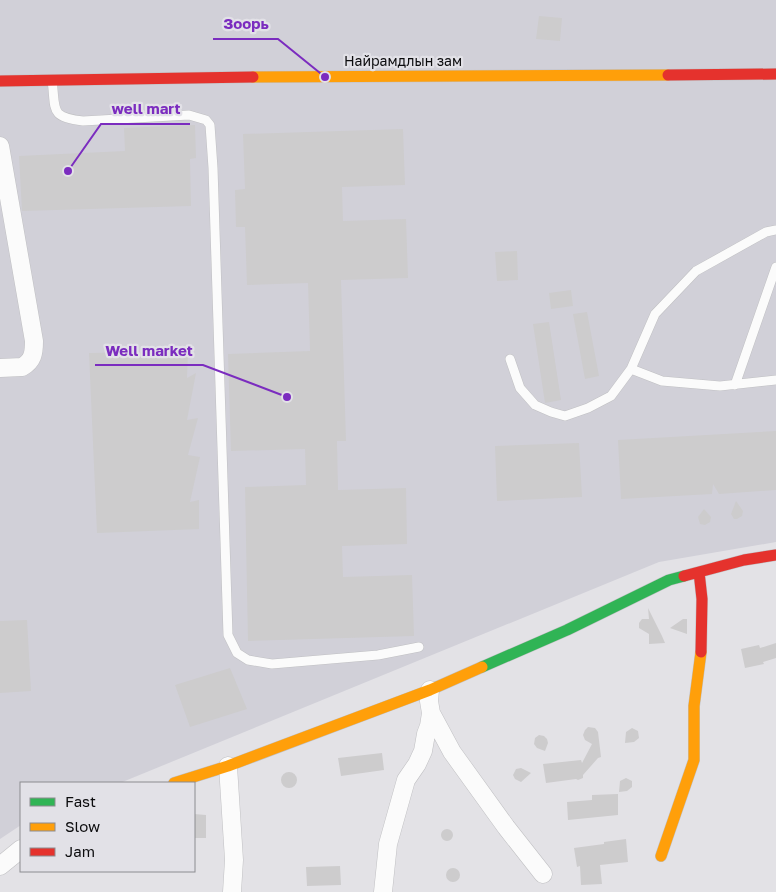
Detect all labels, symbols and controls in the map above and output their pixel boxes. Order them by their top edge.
callout: Зоорь [213,9,278,39]
text: Зоорь [223,14,269,32]
street label: Найрамдлын зам [344,52,462,69]
callout: well mart [101,94,190,124]
text: well mart [111,99,181,117]
callout: Well market [95,335,203,365]
text: Well market [105,341,193,359]
legend [20,782,195,872]
text: Fast [65,792,96,810]
text: Slow [65,817,100,835]
text: Jam [65,842,95,860]

